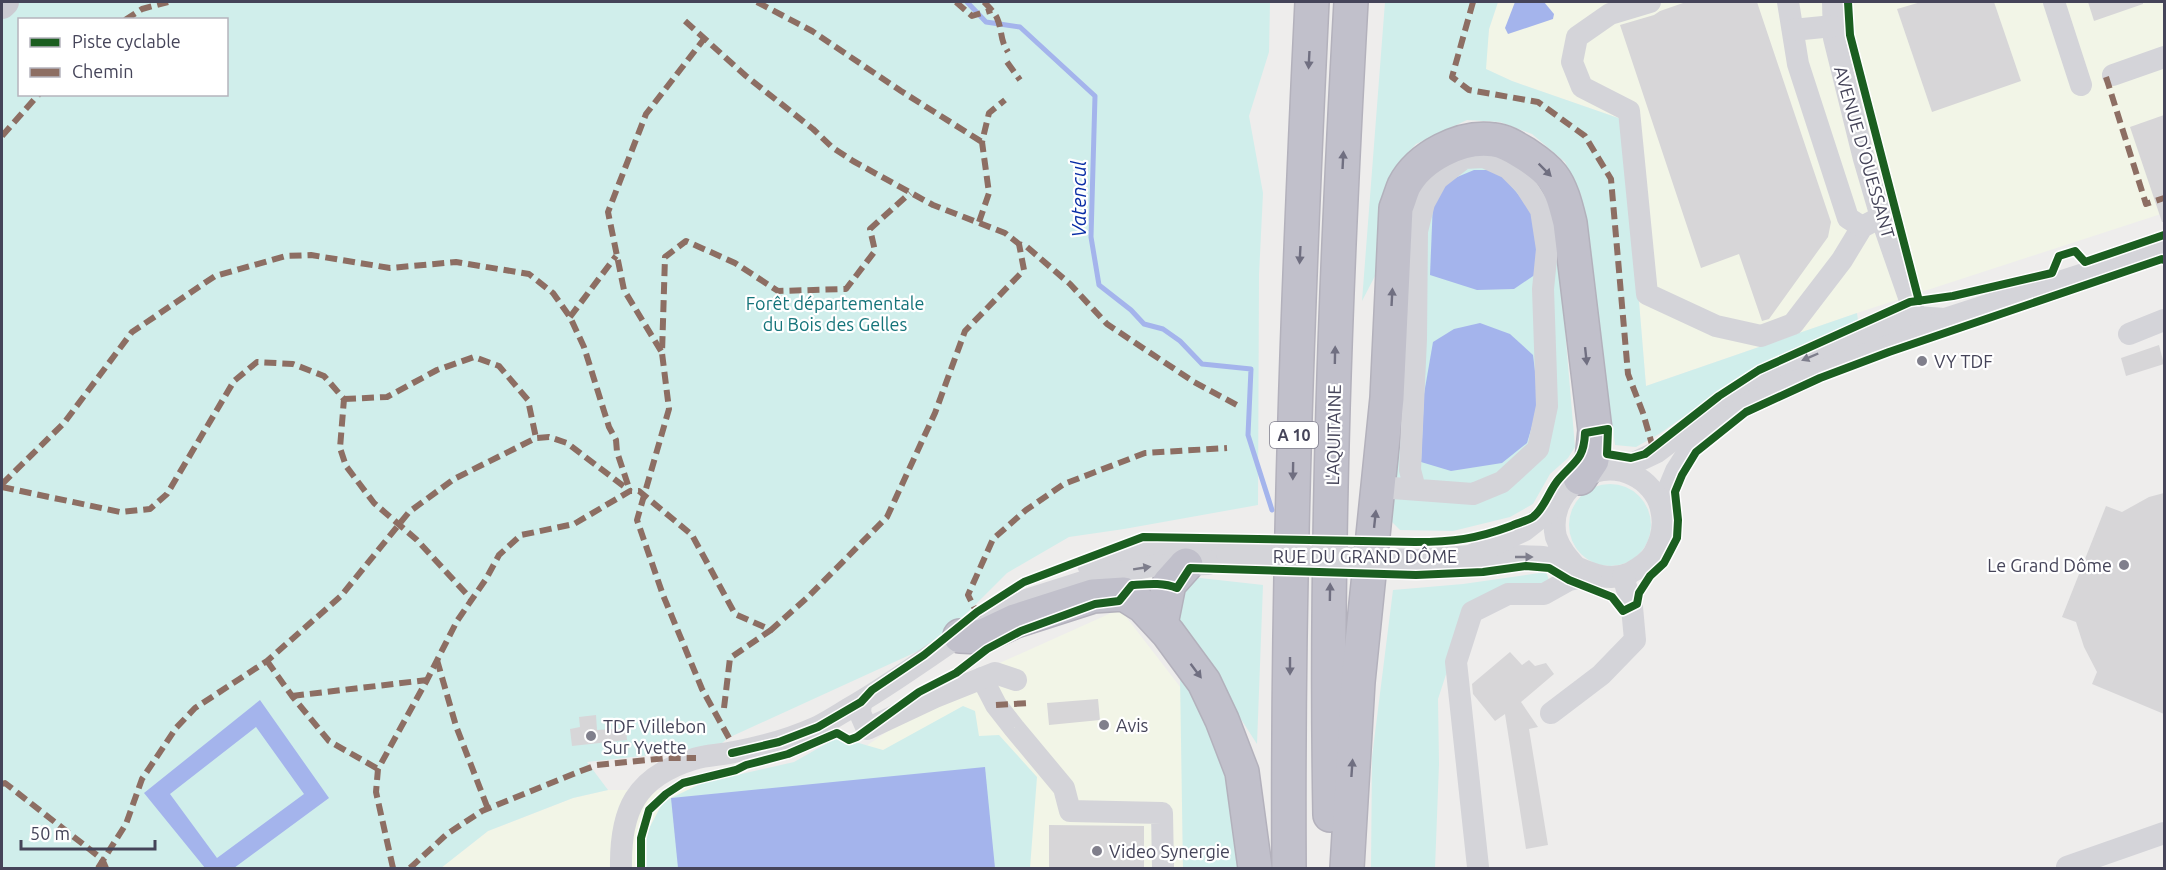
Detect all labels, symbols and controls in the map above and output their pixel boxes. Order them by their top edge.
legend [18,18,228,96]
text: Piste cyclable [72,31,181,51]
one-way arrow [1305,50,1314,69]
text: Chemin [72,61,133,81]
street label: AVENUE D'OUESSANT [1831,64,1899,240]
one-way arrow [1338,150,1347,169]
water label: Vatencul [1067,160,1090,238]
one-way arrow [1538,162,1552,176]
one-way arrow [1295,245,1304,264]
one-way arrow [1388,288,1397,307]
park label: Forêt départementale du Bois des Gelles [746,293,924,334]
one-way arrow [1330,345,1340,364]
one-way arrow [1582,347,1591,366]
place label: VY TDF [1934,351,1993,371]
one-way arrow [1800,352,1818,362]
marker: VY TDF [1915,354,1929,368]
street label: L'AQUITAINE [1322,384,1345,486]
road number: A 10 [1270,422,1318,448]
one-way arrow [1289,461,1298,480]
one-way arrow [1371,510,1380,529]
street label: RUE DU GRAND DÔME [1273,546,1457,566]
one-way arrow [1514,552,1533,562]
place label: Le Grand Dôme [1987,555,2112,575]
marker: Le Grand Dôme [2117,558,2131,572]
one-way arrow [1133,563,1152,572]
one-way arrow [1325,582,1335,601]
one-way arrow [1285,656,1295,675]
one-way arrow [1189,664,1201,679]
place label: Avis [1116,715,1149,735]
place label: TDF Villebon Sur Yvette [603,716,706,757]
marker: Avis [1097,718,1111,732]
marker: TDF Villebon Sur Yvette [584,729,598,743]
one-way arrow [1348,759,1357,778]
scale bar [21,813,154,851]
text: 50 m [30,823,70,843]
place label: Video Synergie [1109,841,1230,861]
marker: Video Synergie [1090,844,1104,858]

